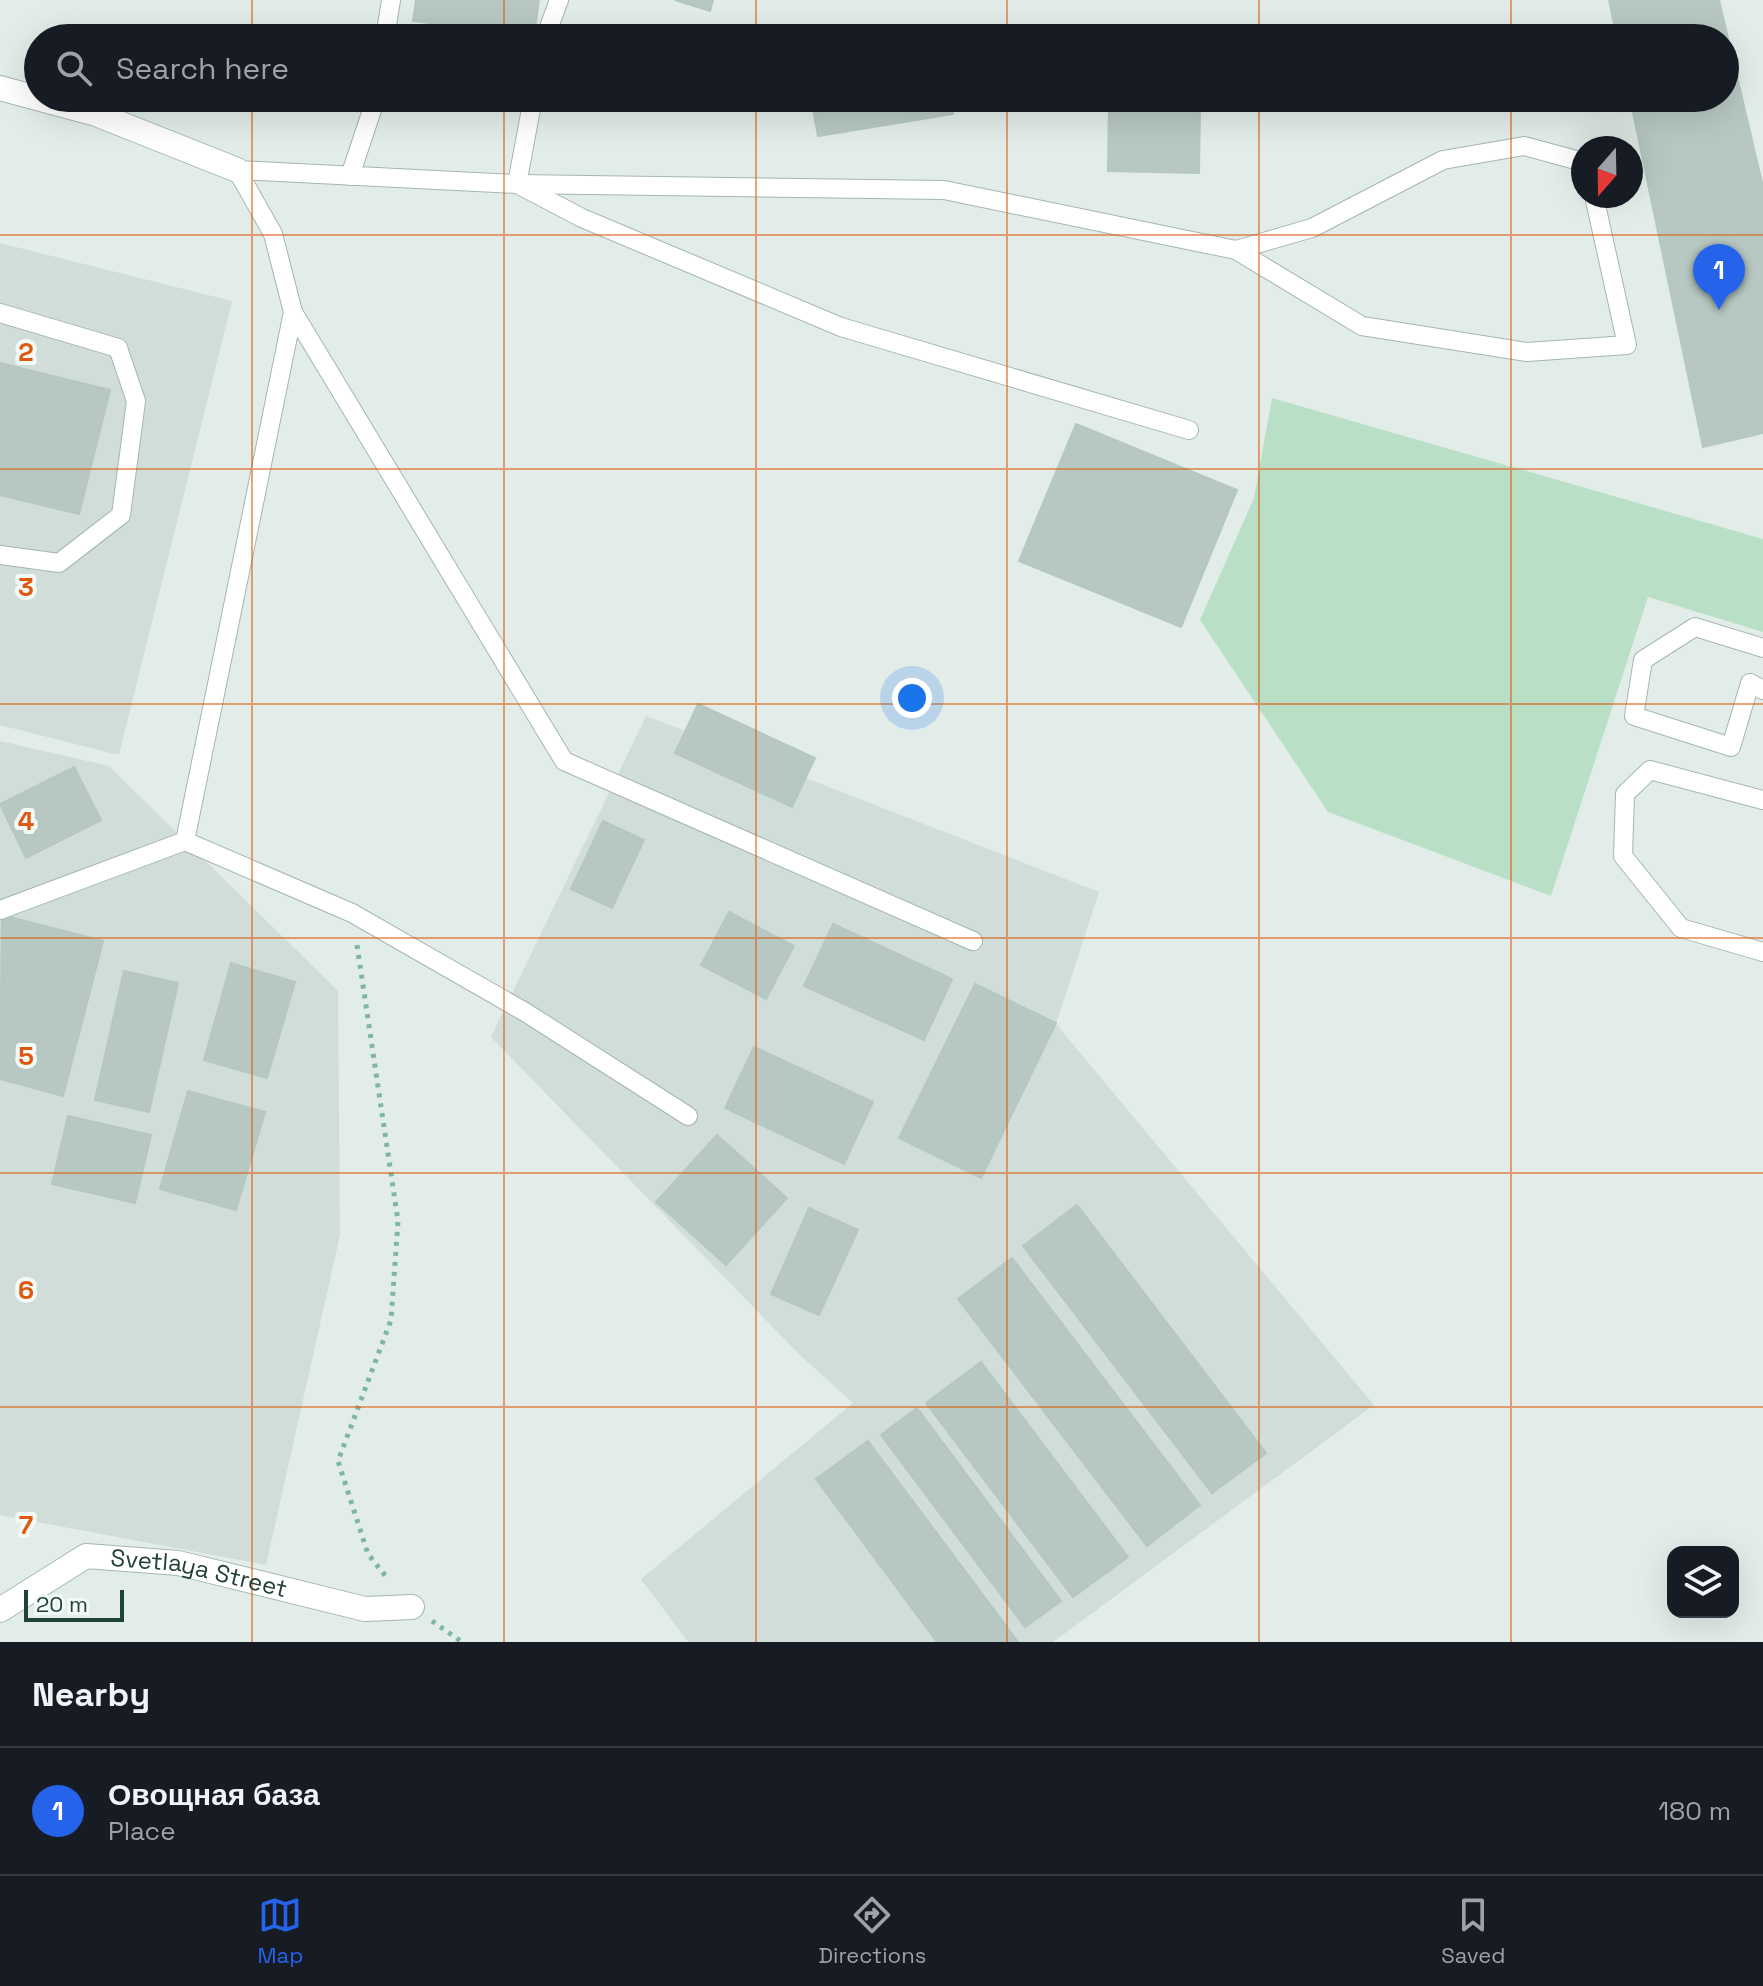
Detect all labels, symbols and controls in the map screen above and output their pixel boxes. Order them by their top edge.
search box [24,24,1739,112]
icon: search [52,46,96,90]
text: Search here [116,49,289,88]
north arrow [1571,136,1643,208]
pin: 1 [1693,244,1745,310]
text: 2 [18,335,34,369]
text: 3 [18,570,34,604]
your location [892,678,932,718]
text: 4 [18,804,34,838]
text: 5 [18,1039,34,1073]
text: 6 [18,1273,34,1307]
text: 7 [19,1508,33,1542]
street label: Svetlaya Street [110,1542,290,1604]
map controls [1667,1546,1739,1618]
button: layers [1667,1546,1739,1618]
scale bar [24,1586,124,1622]
text: 20 m [36,1590,88,1618]
text: Nearby [32,1673,150,1716]
text: Овощная база [108,1775,320,1814]
text: 1 [52,1794,64,1828]
text: 180 m [1658,1794,1731,1828]
text: Place [108,1814,176,1848]
tab: Map [258,1893,303,1969]
tab: Directions [818,1893,926,1969]
tab: Saved [1441,1893,1505,1969]

